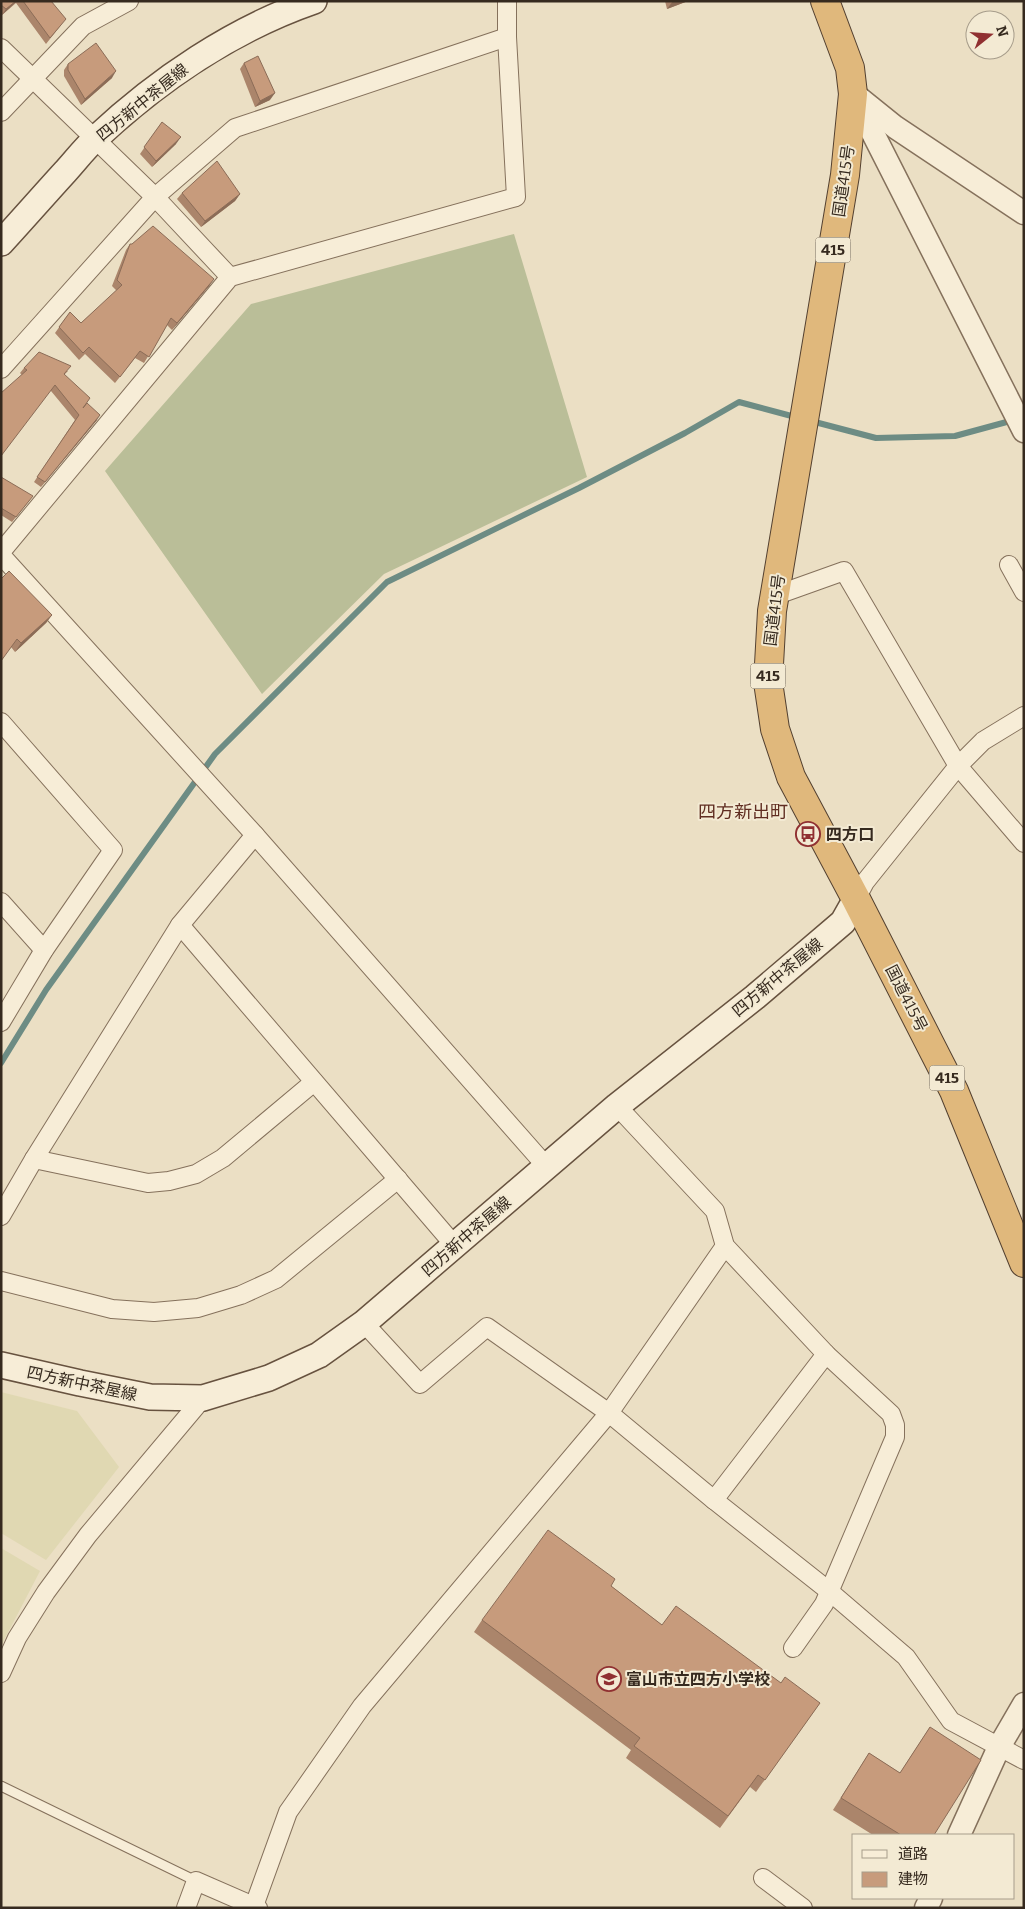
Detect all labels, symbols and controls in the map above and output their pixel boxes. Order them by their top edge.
north arrow [965,10,1015,60]
text: N [992,24,1012,39]
street label: 四方新中茶屋線 [93,60,192,145]
street label: 国道415号 [829,144,858,218]
road number: 415 [816,238,850,262]
street label: 国道415号 [761,573,788,647]
road number: 415 [750,664,786,688]
district label: 四方新出町 [698,801,788,823]
bus stop icon: 四方口 [795,821,821,847]
place label: 四方口 [826,825,874,844]
street label: 四方新中茶屋線 [728,934,826,1021]
street label: 国道415号 [882,962,931,1035]
road number: 415 [930,1066,964,1090]
street label: 四方新中茶屋線 [418,1192,515,1280]
street label: 四方新中茶屋線 [25,1363,139,1404]
school or university icon: 富山市立四方小学校 [596,1666,622,1692]
place label: 富山市立四方小学校 [626,1670,770,1689]
legend [852,1834,1015,1899]
text: 道路 [898,1845,928,1863]
text: 建物 [898,1870,928,1888]

